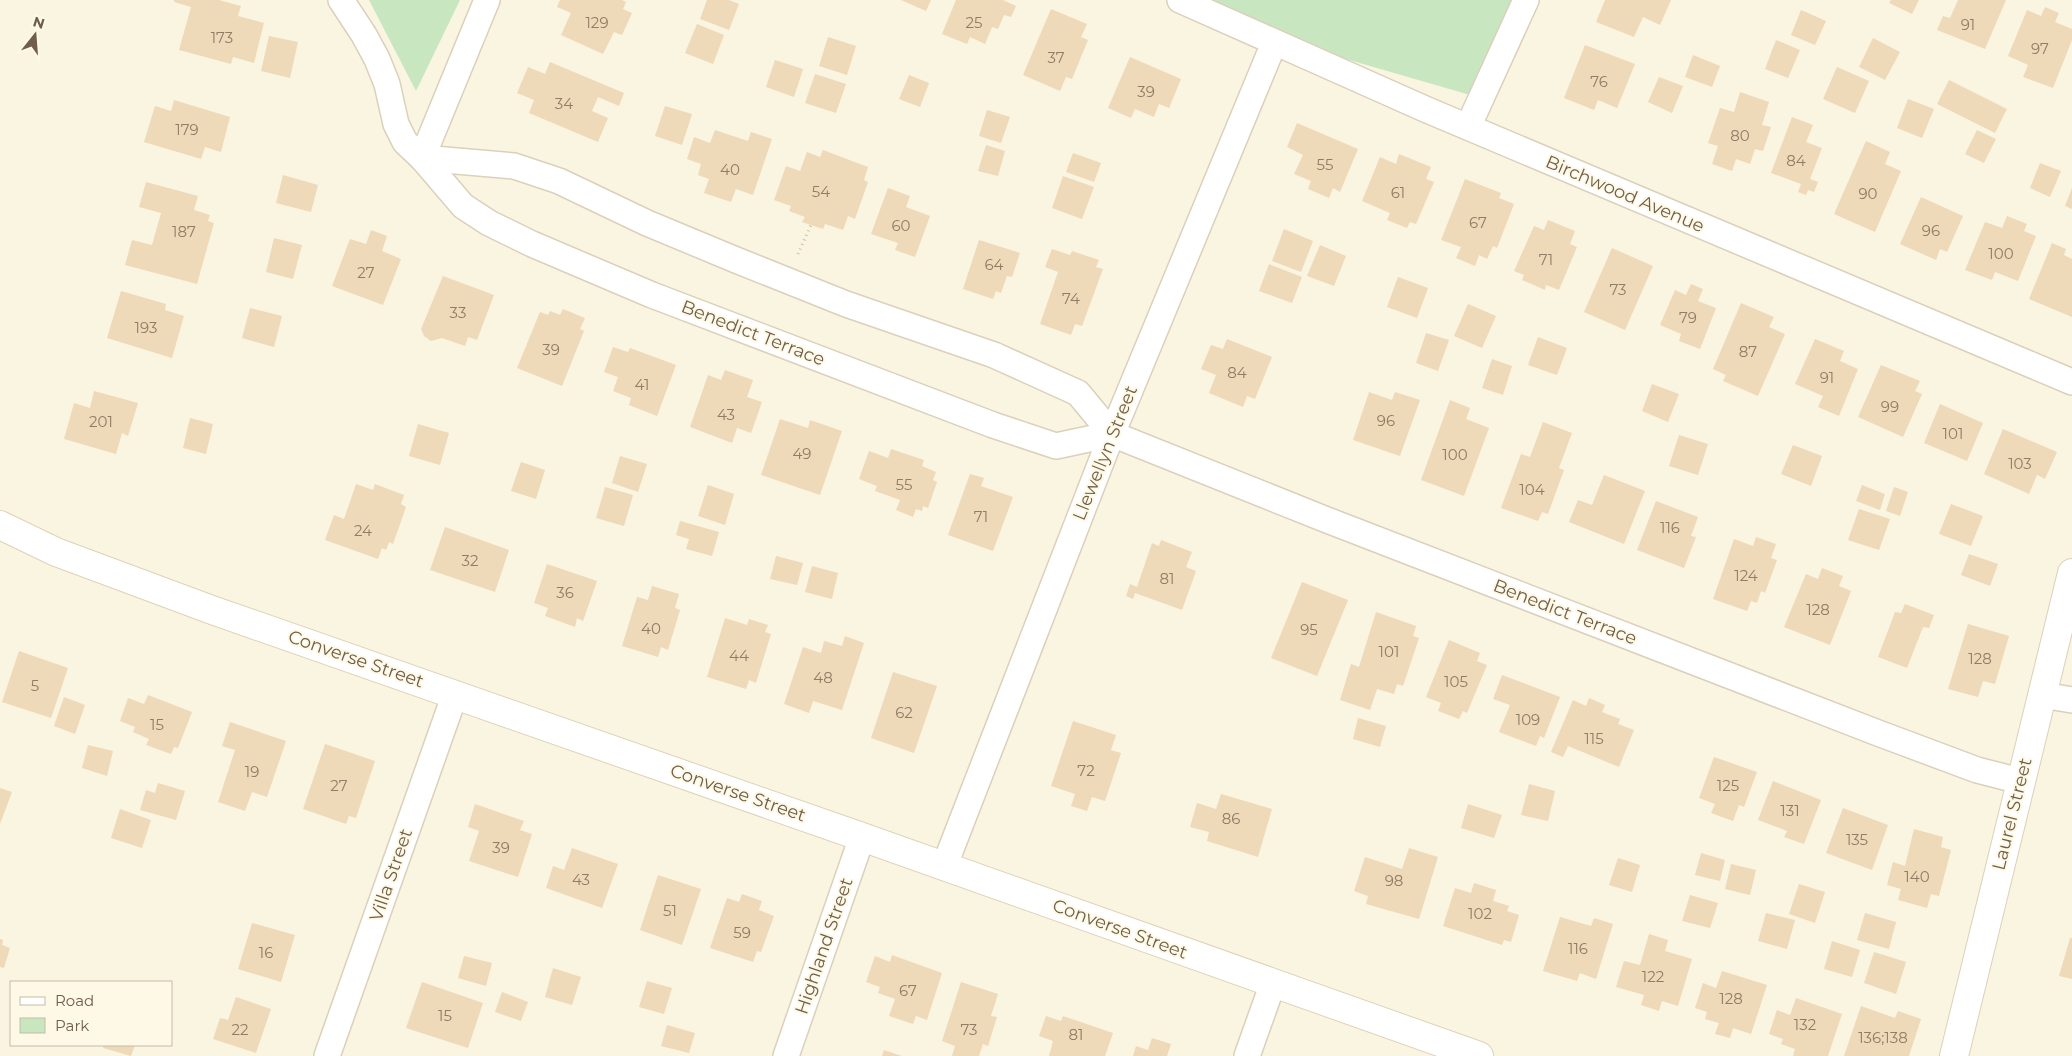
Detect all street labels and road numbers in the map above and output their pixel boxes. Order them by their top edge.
street label: Birchwood Avenue [1542,151,1708,237]
street label: Benedict Terrace [678,295,828,371]
street label: Llewellyn Street [1068,382,1142,524]
street label: Benedict Terrace [1490,574,1640,650]
street label: Converse Street [285,625,427,693]
street label: Laurel Street [1987,755,2037,873]
street label: Converse Street [667,759,809,827]
street label: Villa Street [365,826,417,924]
street label: Highland Street [790,875,858,1017]
street label: Converse Street [1050,894,1190,964]

